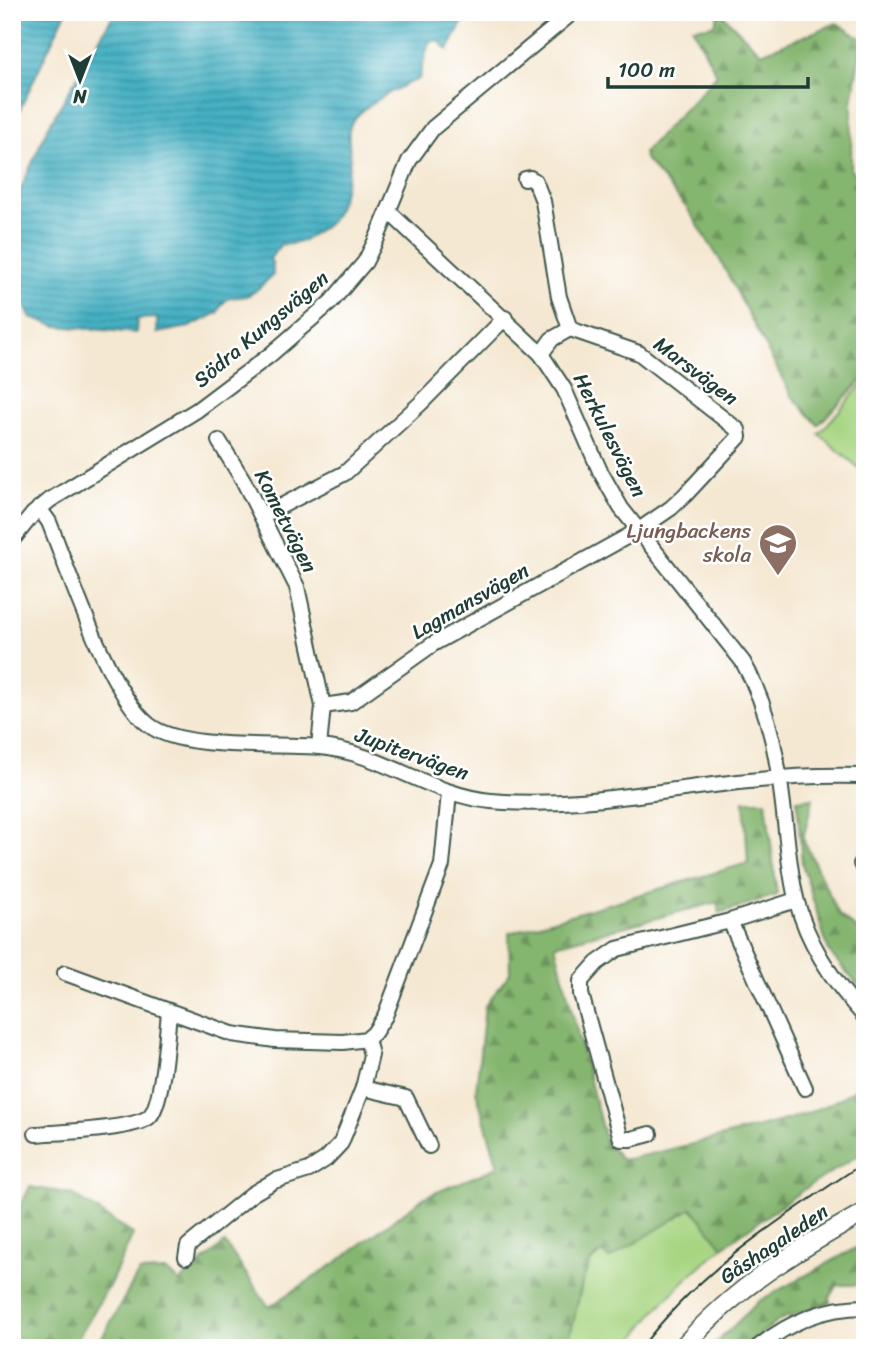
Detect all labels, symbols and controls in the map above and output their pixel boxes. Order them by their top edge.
north arrow [46,46,116,116]
scale bar [608,46,807,90]
text: 100 m [618,51,675,89]
text: N [73,80,88,113]
street label: Södra Kungsvägen [184,260,338,398]
street label: Marsvägen [645,326,747,416]
street label: Herkulesvägen [562,366,658,504]
street label: Kometvägen [244,463,328,579]
place label: Ljungbackens skola [626,512,751,574]
school or university icon: Ljungbackens skola [757,522,799,577]
street label: Lagmansvägen [404,552,536,650]
street label: Jupitervägen [349,715,474,792]
street label: Gåshagaleden [711,1193,837,1295]

